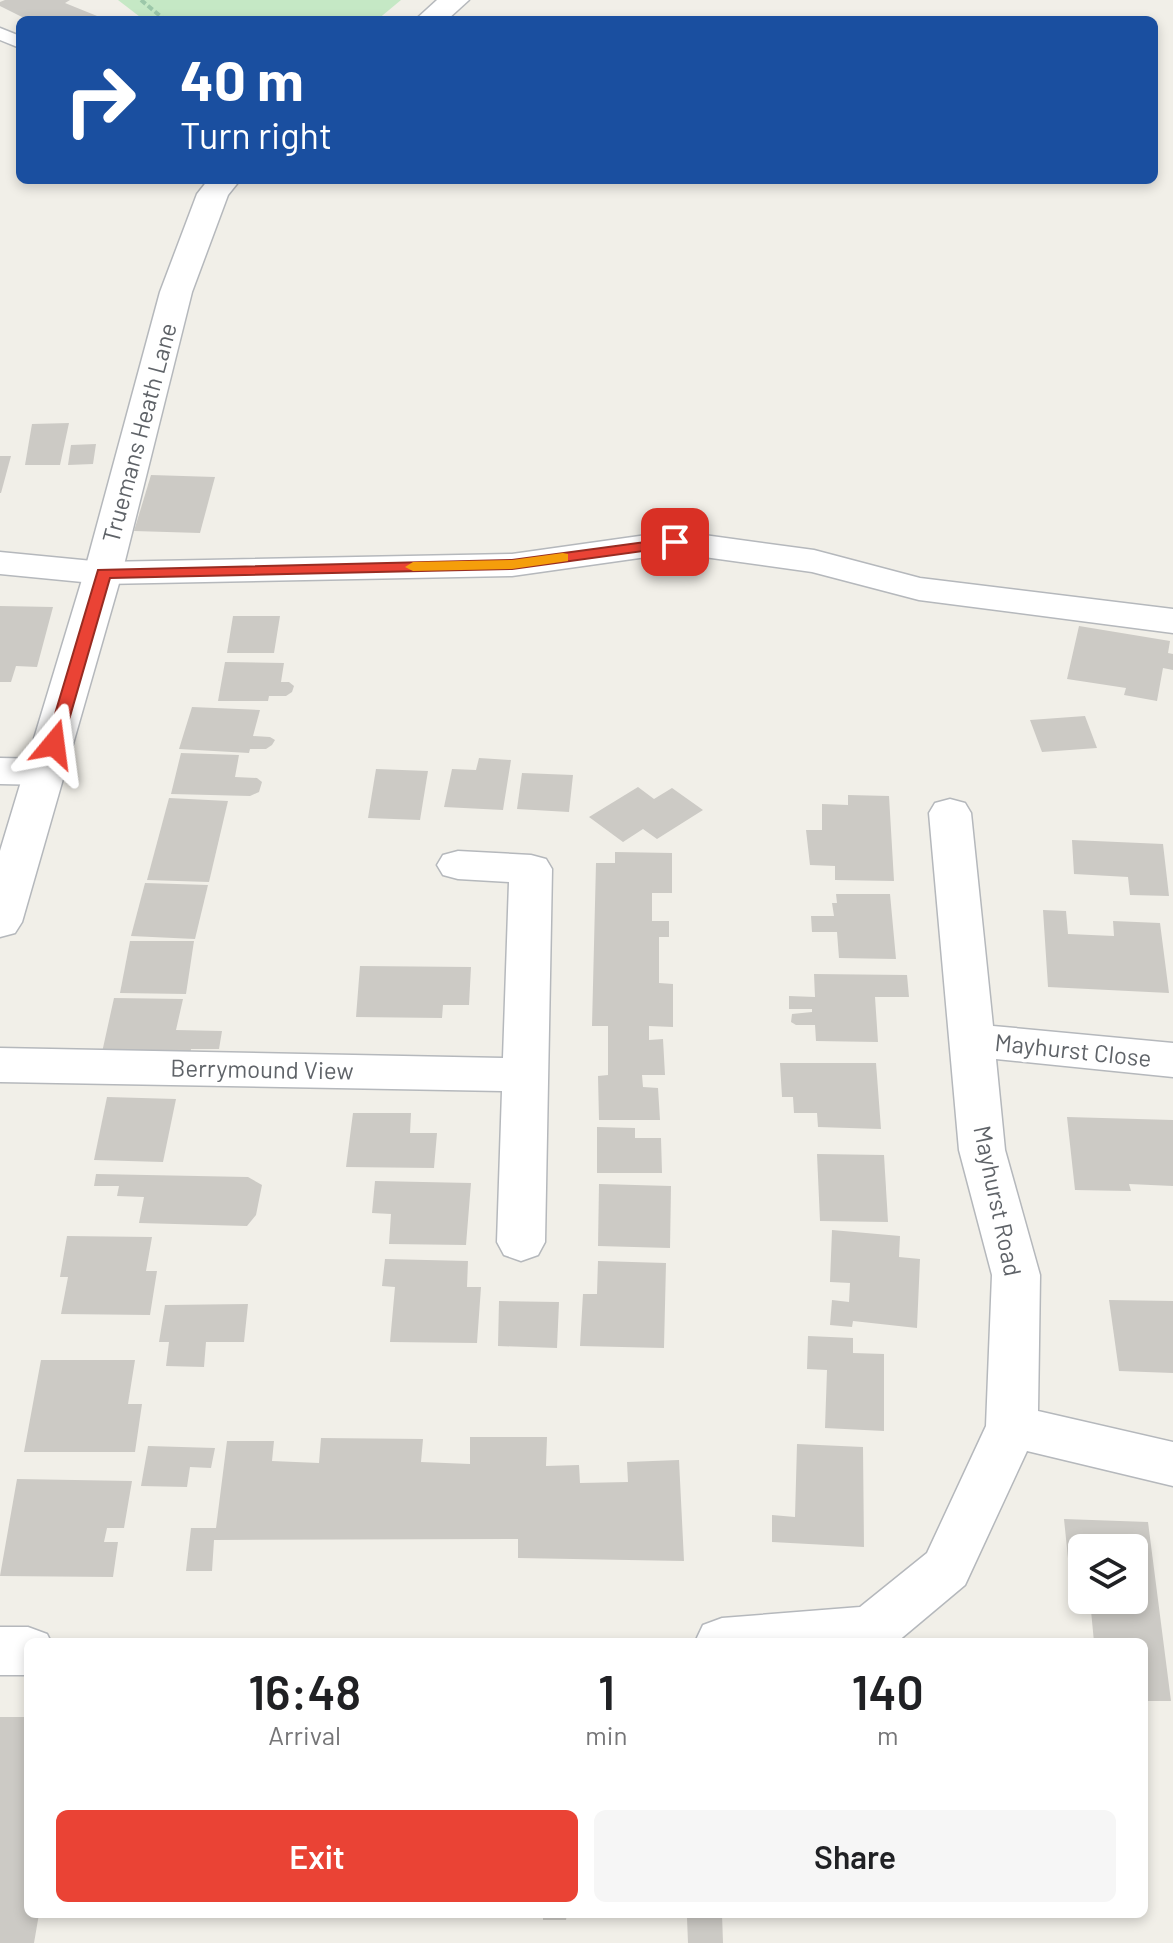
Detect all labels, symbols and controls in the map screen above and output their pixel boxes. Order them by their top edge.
text: 40 m [180,45,304,112]
icon: right [48,48,152,152]
text: Turn right [180,113,332,156]
street label: Truemans Heath Lane [95,319,182,546]
pin [641,508,709,576]
icon: arrive [653,520,697,564]
position arrow [12.0,702,96.0,786]
street label: Mayhurst Close [993,1027,1153,1072]
street label: Berrymound View [170,1052,354,1085]
street label: Mayhurst Road [968,1123,1029,1279]
map controls [1068,1534,1148,1614]
button: layers [1068,1534,1148,1614]
text: 16:48 [248,1662,361,1720]
text: 1 [598,1662,615,1720]
text: 140 [852,1662,924,1720]
text: Arrival [268,1719,341,1750]
text: min [585,1719,627,1750]
text: m [877,1719,898,1750]
button: Exit [56,1810,578,1902]
button: Share [594,1810,1116,1902]

